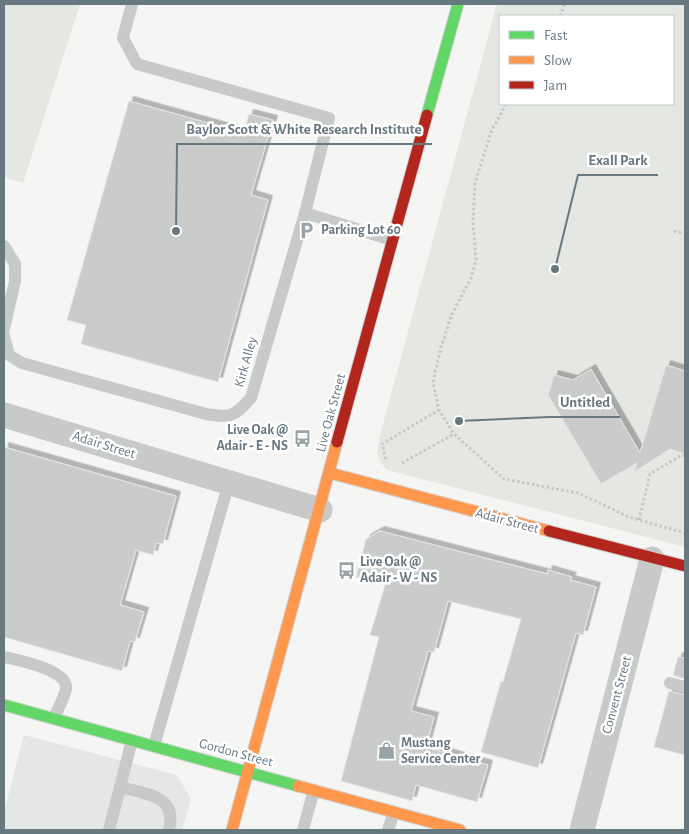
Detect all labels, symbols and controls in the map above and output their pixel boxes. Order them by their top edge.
legend [499,15,674,105]
text: Fast [544,28,568,43]
text: Slow [544,53,572,68]
text: Jam [544,78,567,93]
callout: Baylor Scott & White Research Institute [177,114,432,144]
text: Baylor Scott & White Research Institute [186,122,422,137]
callout: Exall Park [578,145,658,175]
text: Exall Park [588,153,648,168]
parking icon: Parking Lot 60 [297,220,317,240]
place label: Parking Lot 60 [321,223,401,237]
street label: Kirk Alley [232,335,260,389]
street label: Live Oak Street [314,372,348,454]
callout: Untitled [550,387,620,417]
text: Untitled [560,395,610,410]
place label: Live Oak @ Adair - E - NS [216,423,288,453]
bus stop icon: Live Oak @ Adair - E - NS [292,428,312,448]
street label: Adair Street [71,429,138,461]
street label: Adair Street [474,506,541,536]
place label: Live Oak @ Adair - W - NS [360,555,437,585]
bus stop icon: Live Oak @ Adair - W - NS [336,560,356,580]
street label: Convent Street [600,654,634,735]
street label: Gordon Street [198,736,275,770]
place label: Mustang Service Center [401,736,481,766]
shop icon: Mustang Service Center [377,741,397,761]

